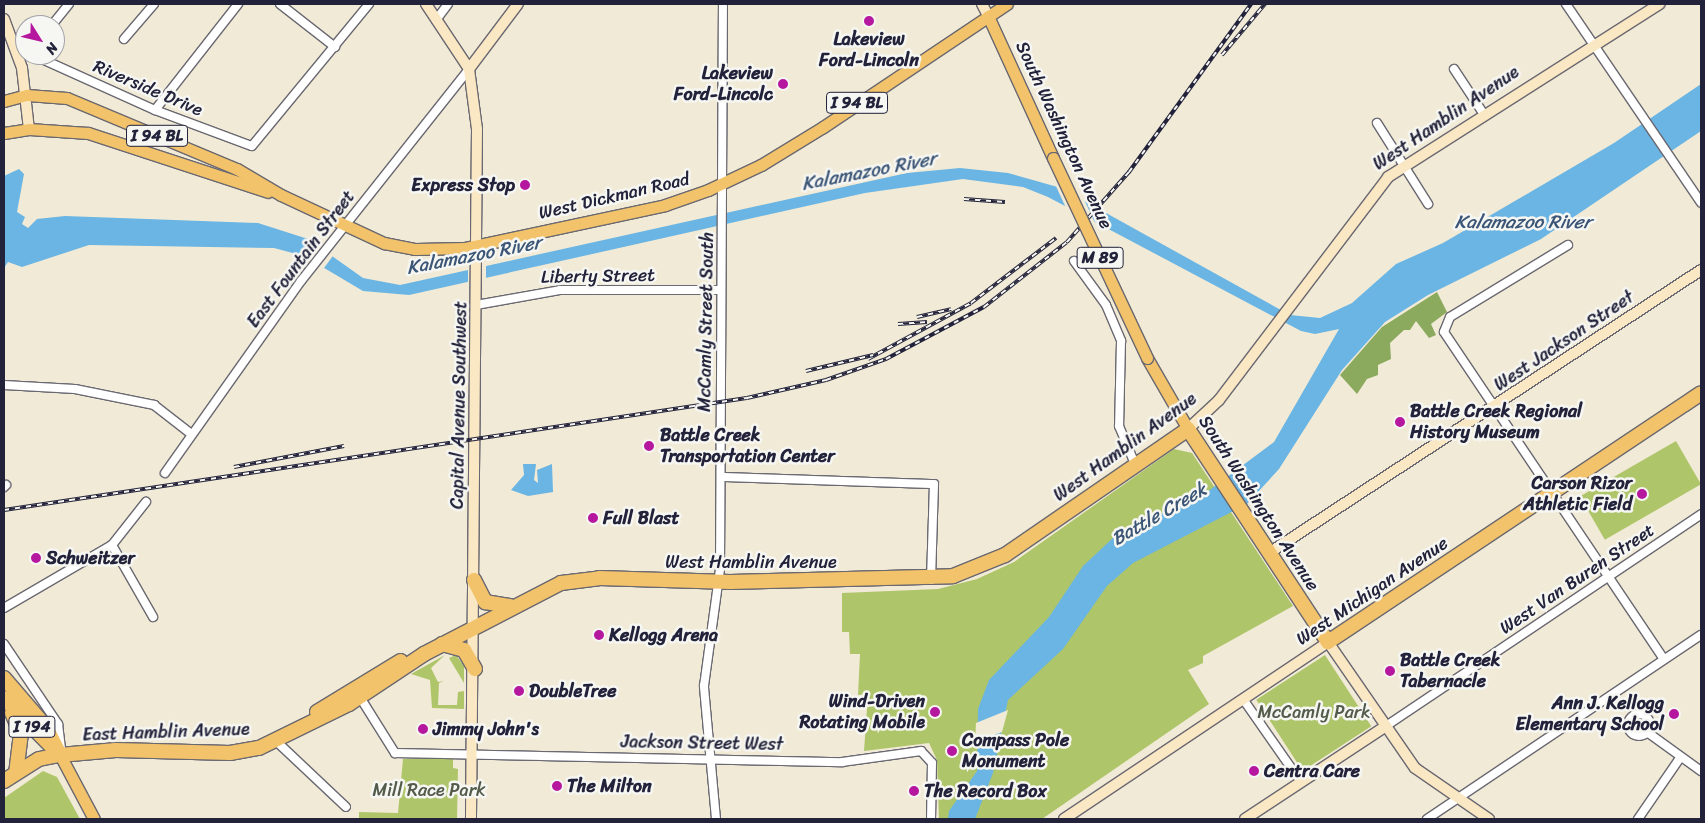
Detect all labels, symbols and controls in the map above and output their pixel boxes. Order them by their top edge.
north arrow [15,15,65,65]
marker: Lakeview Ford-Lincoln [863,15,875,27]
place label: Lakeview Ford-Lincoln [819,29,919,72]
text: N [39,37,65,60]
street label: South Washington Avenue [1011,37,1117,233]
street label: Riverside Drive [90,55,206,121]
street label: West Hamblin Avenue [1369,61,1523,175]
place label: Lakeview Ford-Lincolc [674,63,773,106]
marker: Lakeview Ford-Lincolc [777,78,789,90]
road number: I 94 BL [826,90,888,116]
road number: I 94 BL [126,122,188,150]
water label: Kalamazoo River [800,147,938,195]
street label: West Dickman Road [537,168,691,224]
place label: Express Stop [411,174,515,196]
marker: Express Stop [519,179,531,191]
street label: East Fountain Street [242,186,360,332]
water label: Kalamazoo River [1455,211,1591,233]
water label: Kalamazoo River [405,231,543,279]
street label: McCamly Street South [694,231,718,413]
road number: M 89 [1076,244,1124,272]
street label: Liberty Street [541,264,655,288]
street label: West Jackson Street [1490,286,1638,396]
street label: Capital Avenue Southwest [446,301,472,509]
street label: West Hamblin Avenue [1049,388,1201,506]
place label: Battle Creek Regional History Museum [1410,401,1583,444]
street label: South Washington Avenue [1194,411,1324,595]
marker: Battle Creek Regional History Museum [1394,416,1406,428]
place label: Battle Creek Transportation Center [660,425,835,468]
marker: Battle Creek Transportation Center [642,439,656,453]
place label: Carson Rizor Athletic Field [1523,473,1632,516]
water label: Battle Creek [1107,477,1211,551]
marker: Carson Rizor Athletic Field [1636,488,1648,500]
place label: Full Blast [603,507,678,529]
marker: Full Blast [587,512,599,524]
street label: West Van Buren Street [1496,519,1658,639]
street label: West Michigan Avenue [1293,533,1451,649]
place label: Schweitzer [46,547,135,569]
street label: West Hamblin Avenue [665,551,837,573]
marker: Schweitzer [30,552,42,564]
place label: Kellogg Arena [609,624,719,646]
marker: Kellogg Arena [593,629,605,641]
place label: Battle Creek Tabernacle [1400,650,1501,692]
marker: Battle Creek Tabernacle [1384,665,1396,677]
place label: DoubleTree [529,680,617,702]
marker: DoubleTree [513,685,525,697]
place label: Wind-Driven Rotating Mobile [799,691,925,734]
place label: Ann J. Kellogg Elementary School [1515,693,1664,736]
park label: McCamly Park [1257,701,1371,723]
marker: Wind-Driven Rotating Mobile [929,706,941,718]
marker: Ann J. Kellogg Elementary School [1668,708,1680,720]
road number: I 194 [8,714,56,740]
street label: East Hamblin Avenue [82,718,250,746]
place label: Jimmy John's [433,718,539,740]
marker: Jimmy John's [417,723,429,735]
place label: Compass Pole Monument [962,730,1070,772]
street label: Jackson Street West [620,731,784,755]
marker: Compass Pole Monument [946,745,958,757]
place label: Centra Care [1264,760,1360,782]
marker: Centra Care [1248,765,1260,777]
place label: The Milton [567,775,652,797]
park label: Mill Race Park [372,779,486,801]
marker: The Milton [551,780,563,792]
place label: The Record Box [924,780,1047,802]
marker: The Record Box [908,785,920,797]

